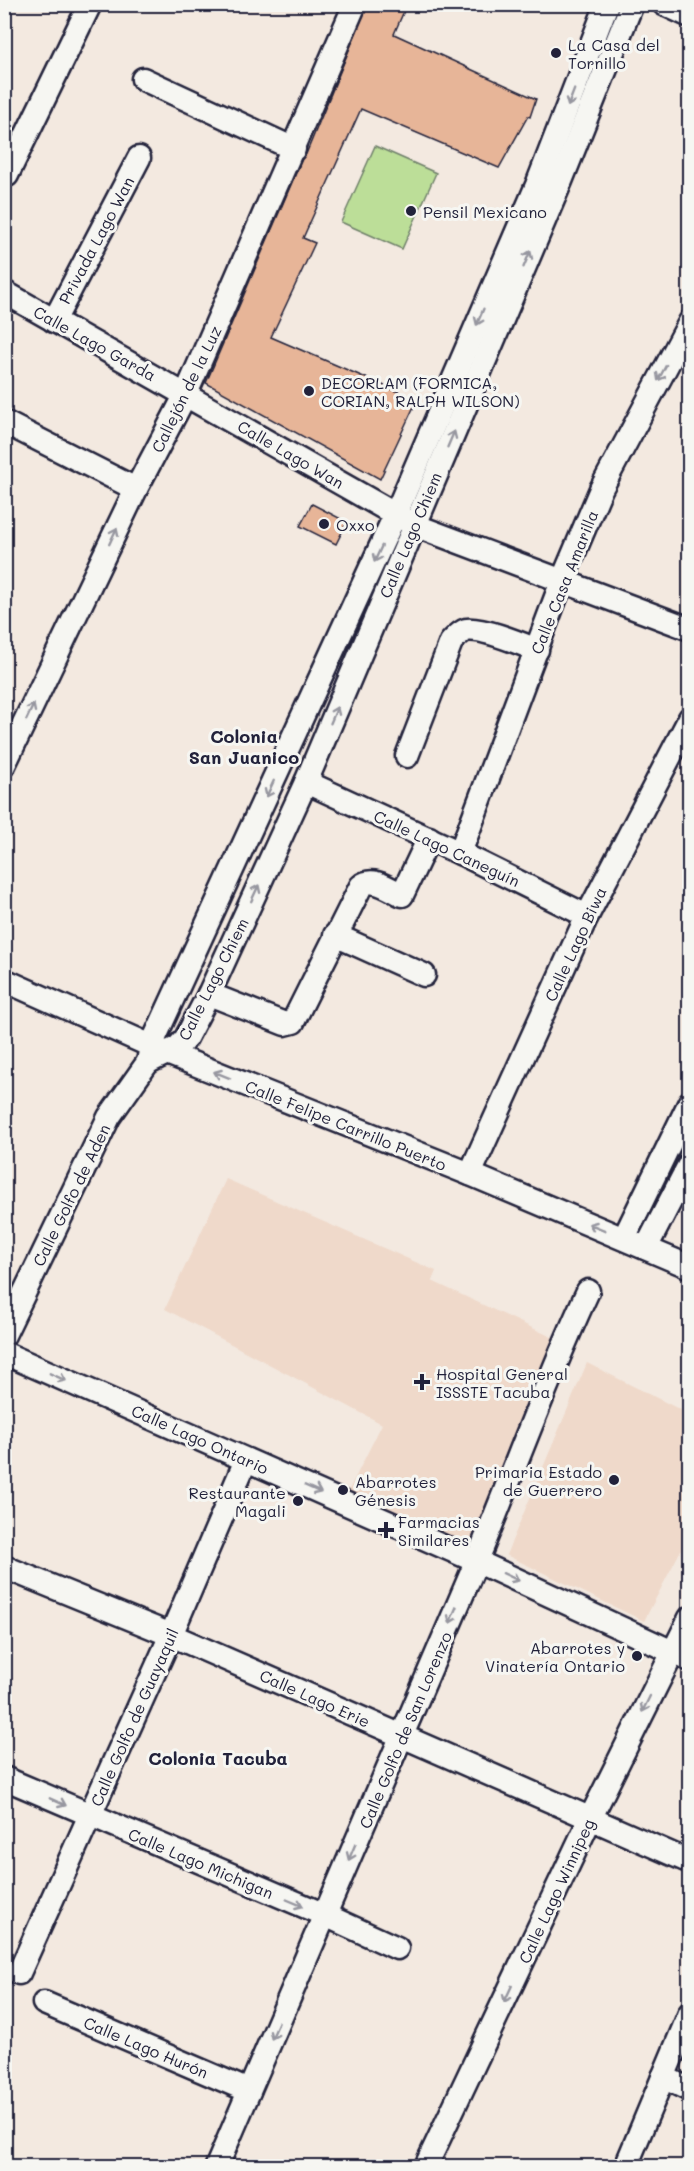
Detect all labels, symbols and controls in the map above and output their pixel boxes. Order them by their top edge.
place label: La Casa del Tornillo [568,34,660,73]
marker: La Casa del Tornillo [549,46,563,60]
one-way arrow [564,88,575,107]
street label: Privada Lago Wan [54,173,138,307]
place label: Pensil Mexicano [423,201,547,222]
marker: Pensil Mexicano [404,204,418,218]
one-way arrow [522,251,533,269]
street label: Calle Lago Garda [30,301,160,385]
one-way arrow [474,308,485,326]
street label: Callejón de la Luz [146,322,226,456]
one-way arrow [656,364,667,382]
place label: DECORLAM (FORMICA, CORIAN, RALPH WILSON) [321,372,520,411]
marker: DECORLAM (FORMICA, CORIAN, RALPH WILSON) [302,384,316,398]
street label: Calle Lago Wan [234,415,348,493]
one-way arrow [446,430,457,448]
street label: Calle Lago Chiem [374,469,446,601]
street label: Calle Casa Amarilla [526,507,602,657]
place label: Oxxo [336,514,374,535]
marker: Oxxo [317,517,331,531]
one-way arrow [108,528,120,546]
one-way arrow [371,545,383,563]
one-way arrow [24,704,36,722]
one-way arrow [329,706,340,725]
district label: Colonia San Juanico [189,724,299,769]
one-way arrow [264,779,275,797]
street label: Calle Lago Caneguín [371,805,523,891]
street label: Calle Lago Biwa [539,883,611,1005]
one-way arrow [249,885,261,903]
street label: Calle Lago Chiem [173,914,253,1044]
one-way arrow [213,1069,232,1080]
street label: Calle Felipe Carrillo Puerto [242,1075,450,1175]
street label: Calle Golfo de Aden [27,1120,115,1270]
one-way arrow [589,1221,607,1232]
place label: Hospital General ISSSTE Tacuba [436,1363,568,1402]
one-way arrow [49,1372,67,1383]
marker: Hospital General ISSSTE Tacuba [413,1373,431,1391]
street label: Calle Lago Ontario [128,1399,272,1479]
place label: Primaria Estado de Guerrero [475,1461,602,1500]
place label: Abarrotes Génesis [355,1471,437,1510]
marker: Primaria Estado de Guerrero [607,1473,621,1487]
place label: Restaurante Magali [188,1482,286,1521]
marker: Abarrotes Génesis [336,1483,350,1497]
one-way arrow [304,1484,322,1495]
marker: Restaurante Magali [291,1494,305,1508]
place label: Farmacias Similares [398,1511,480,1550]
marker: Farmacias Similares [379,1523,393,1537]
one-way arrow [501,1571,519,1583]
one-way arrow [447,1605,458,1623]
street label: Calle Golfo de Guayaquil [85,1625,183,1809]
street label: Calle Golfo de San Lorenzo [354,1628,456,1832]
place label: Abarrotes y Vinatería Ontario [485,1637,625,1676]
marker: Abarrotes y Vinatería Ontario [630,1649,644,1663]
street label: Calle Lago Erie [256,1664,374,1732]
one-way arrow [640,1695,652,1713]
district label: Colonia Tacuba [148,1746,288,1770]
one-way arrow [49,1797,67,1808]
street label: Calle Lago Winnipeg [513,1815,599,1967]
street label: Calle Lago Michigan [125,1823,277,1903]
one-way arrow [346,1843,358,1861]
one-way arrow [286,1898,304,1909]
one-way arrow [501,1984,513,2002]
street label: Calle Lago Hurón [81,2011,211,2083]
one-way arrow [269,2022,280,2040]

